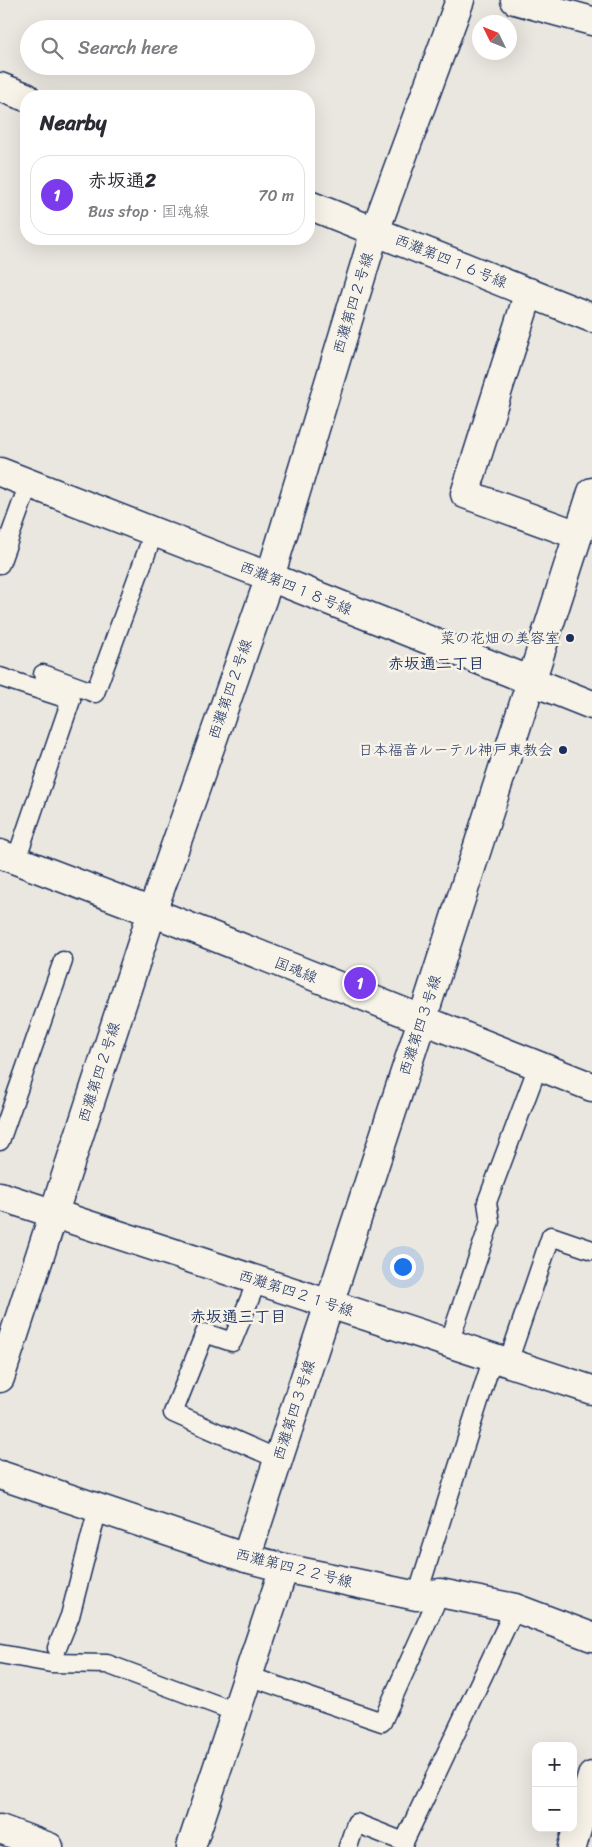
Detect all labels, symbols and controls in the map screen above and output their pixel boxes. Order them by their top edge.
north arrow [472,15,517,60]
search box [20,20,315,75]
text: Search here [78,31,178,64]
icon: search [38,34,66,62]
text: Nearby [40,104,106,142]
text: 赤坂通2 [88,164,156,197]
text: 1 [54,181,60,210]
text: 70 m [258,181,294,210]
text: Bus stop · 国魂線 [88,197,209,226]
street label: 西灘第四１６号線 [390,226,512,296]
street label: 西灘第四２号線 [325,249,381,357]
street label: 西灘第四１８号線 [235,553,357,623]
place label: 菜の花畑の美容室 [440,625,560,651]
marker: 菜の花畑の美容室 [564,632,576,644]
street label: 西灘第四２号線 [201,635,259,743]
district label: 赤坂通二丁目 [388,649,484,678]
place label: 日本福音ルーテル神戸東教会 [358,737,553,763]
marker: 日本福音ルーテル神戸東教会 [557,744,569,756]
street label: 国魂線 [270,950,322,990]
pin: 1 [344,964,376,1002]
street label: 西灘第四３号線 [391,971,449,1079]
street label: 西灘第四２号線 [70,1018,128,1126]
your location [390,1254,416,1280]
street label: 西灘第四２１号線 [235,1262,357,1324]
district label: 赤坂通三丁目 [190,1302,286,1331]
street label: 西灘第四３号線 [265,1356,323,1464]
street label: 西灘第四２２号線 [233,1541,355,1595]
map controls [532,1742,577,1832]
button: + [532,1742,577,1787]
button: − [532,1787,577,1832]

